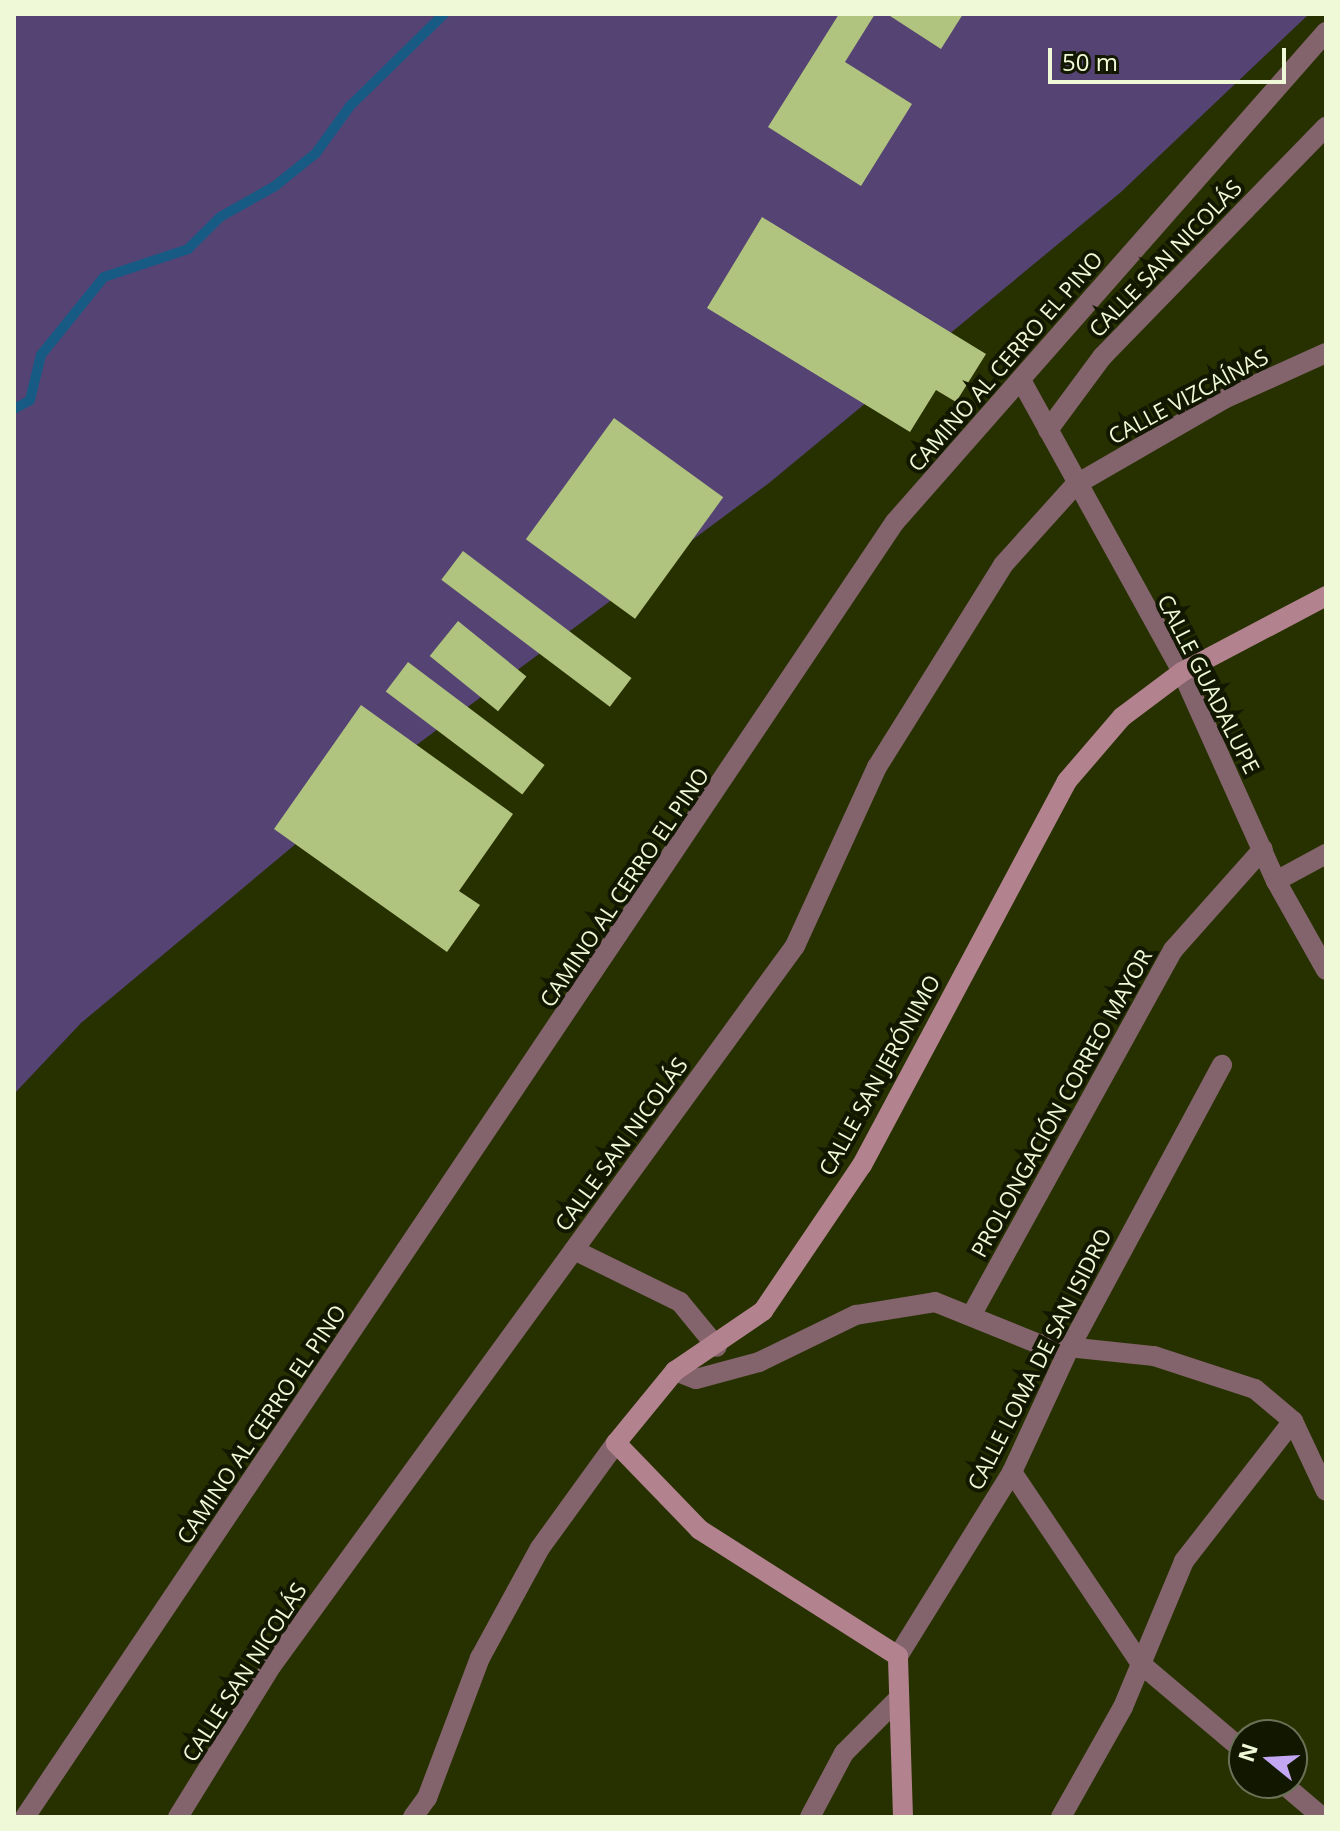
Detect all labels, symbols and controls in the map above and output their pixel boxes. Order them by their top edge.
scale bar [1052,32,1290,82]
text: 50 m [1062,45,1118,78]
street label: CALLE SAN NICOLÁS [1083,174,1247,342]
street label: CAMINO AL CERRO EL PINO [902,246,1108,476]
street label: CALLE VIZCAÍNAS [1104,343,1272,449]
street label: CALLE GUADALUPE [1152,590,1266,778]
street label: CAMINO AL CERRO EL PINO [534,762,714,1012]
street label: PROLONGACIÓN CORREO MAYOR [965,944,1157,1262]
street label: CALLE SAN JERÓNIMO [813,970,945,1180]
street label: CALLE SAN NICOLÁS [549,1052,693,1236]
street label: CALLE LOMA DE SAN ISIDRO [961,1224,1117,1494]
street label: CAMINO AL CERRO EL PINO [171,1299,351,1549]
street label: CALLE SAN NICOLÁS [176,1578,312,1766]
north arrow [1228,1719,1308,1799]
text: N [1230,1739,1264,1765]

